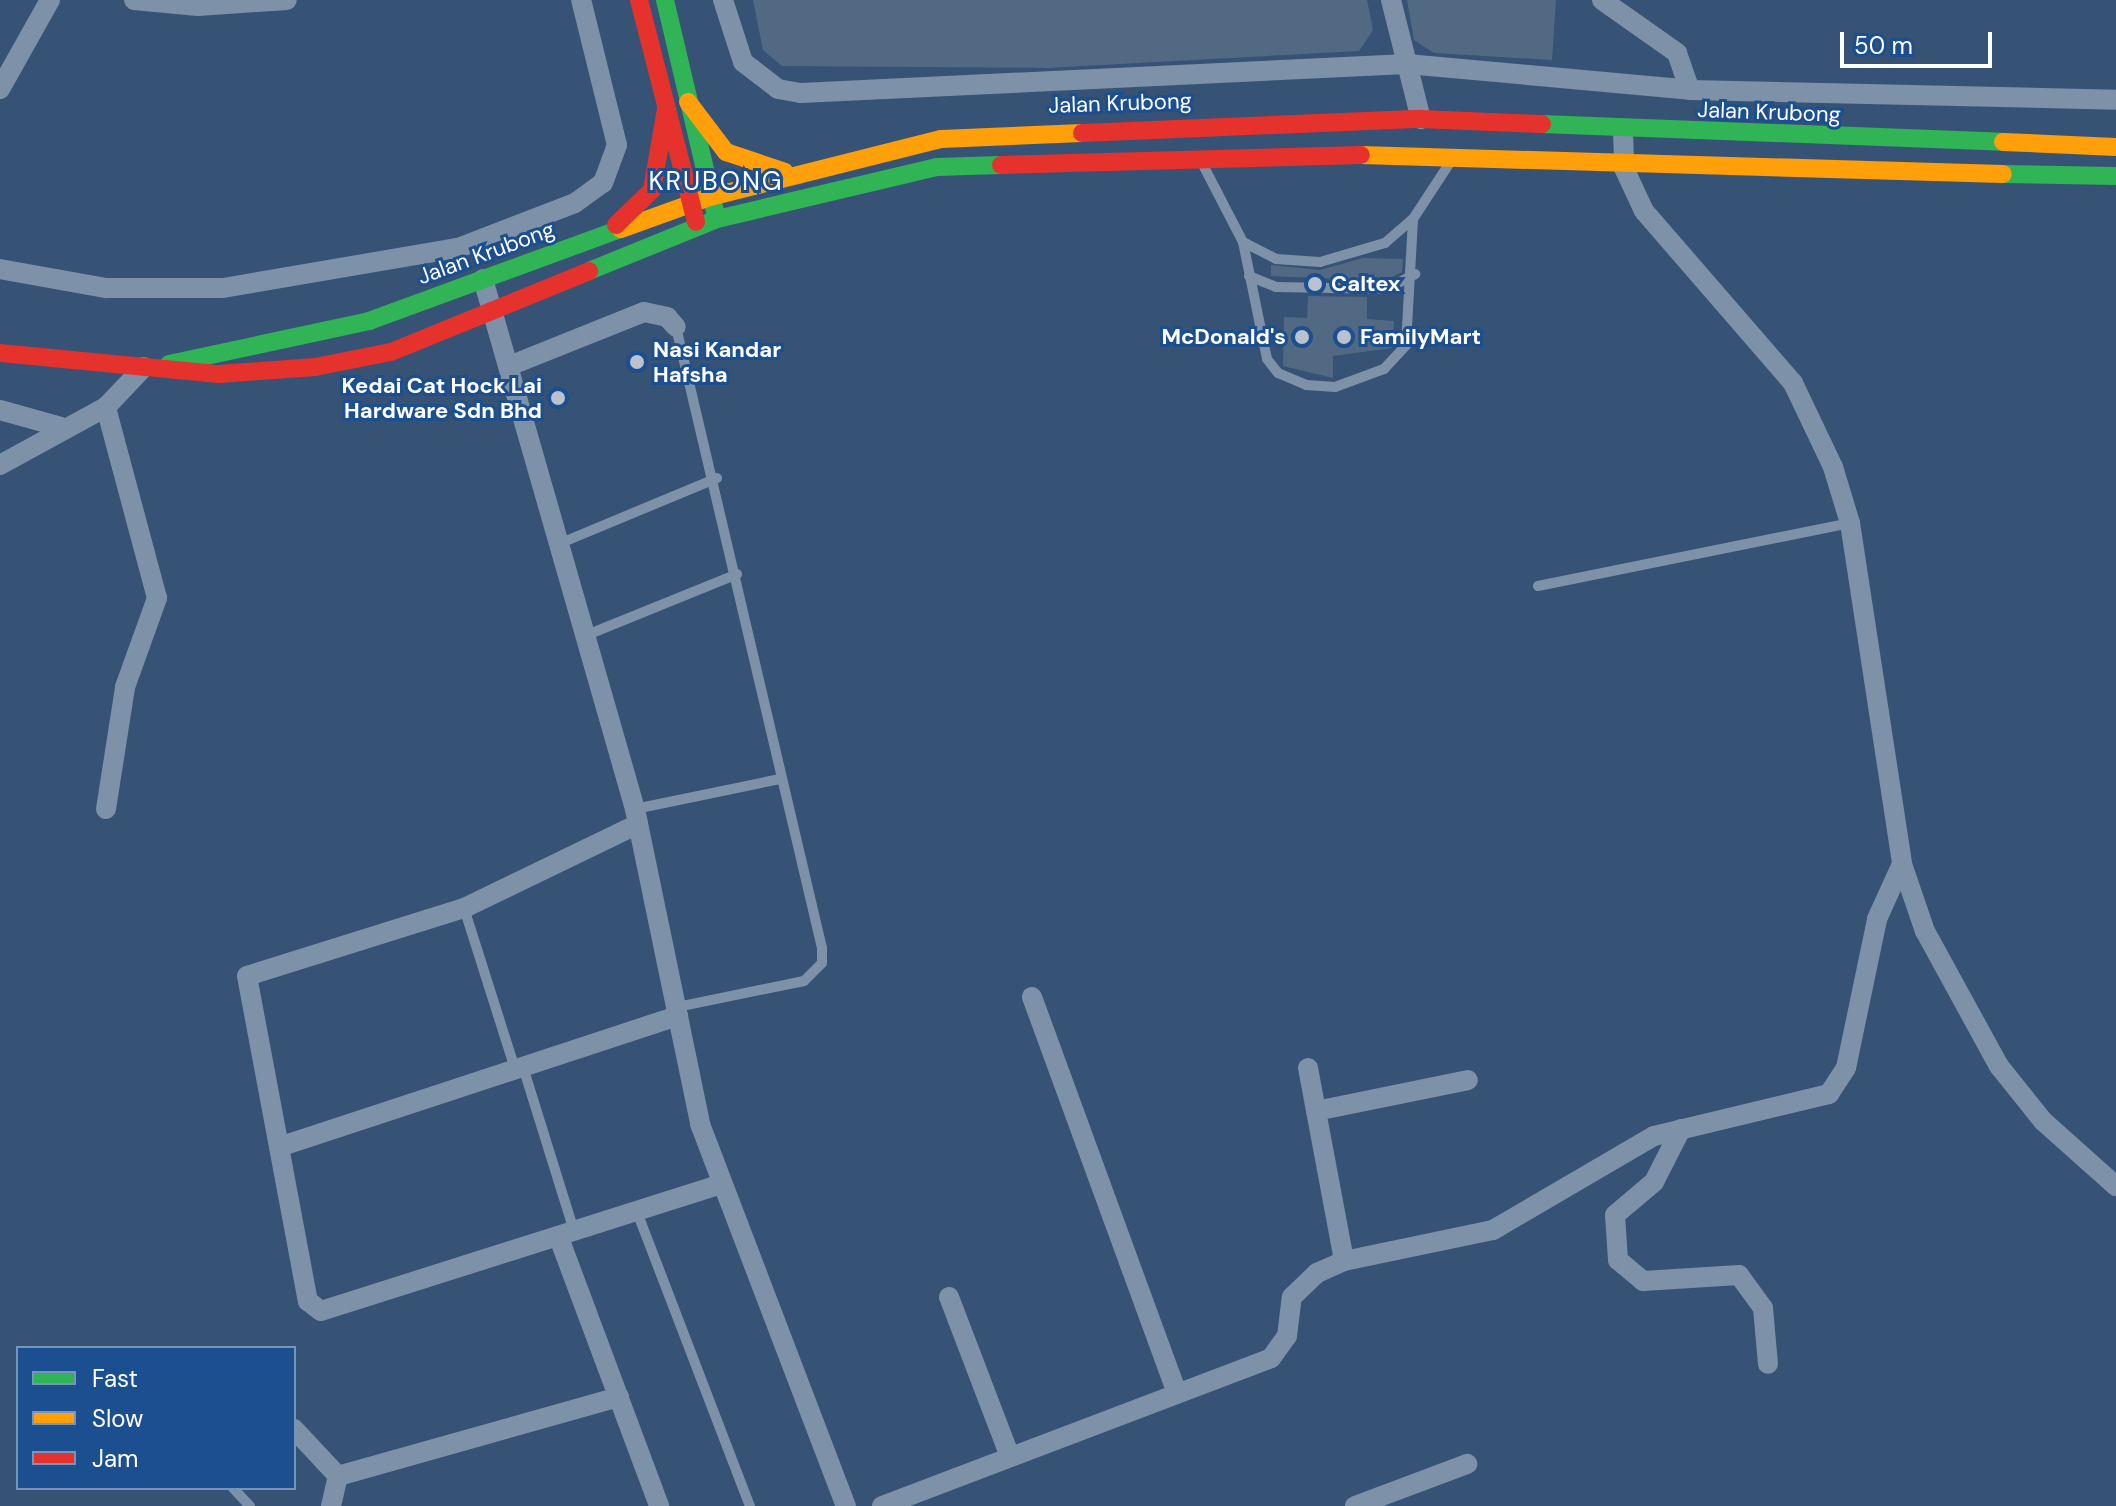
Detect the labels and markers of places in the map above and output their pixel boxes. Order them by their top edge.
place label: Caltex [1331,271,1400,297]
marker: Caltex [1306,275,1324,293]
place label: McDonald's [1161,324,1286,350]
place label: FamilyMart [1360,324,1481,350]
marker: McDonald's [1293,328,1311,346]
marker: FamilyMart [1335,328,1353,346]
place label: Nasi Kandar Hafsha [653,336,781,388]
marker: Nasi Kandar Hafsha [628,353,646,371]
place label: Kedai Cat Hock Lai Hardware Sdn Bhd [342,372,542,424]
marker: Kedai Cat Hock Lai Hardware Sdn Bhd [549,389,567,407]

